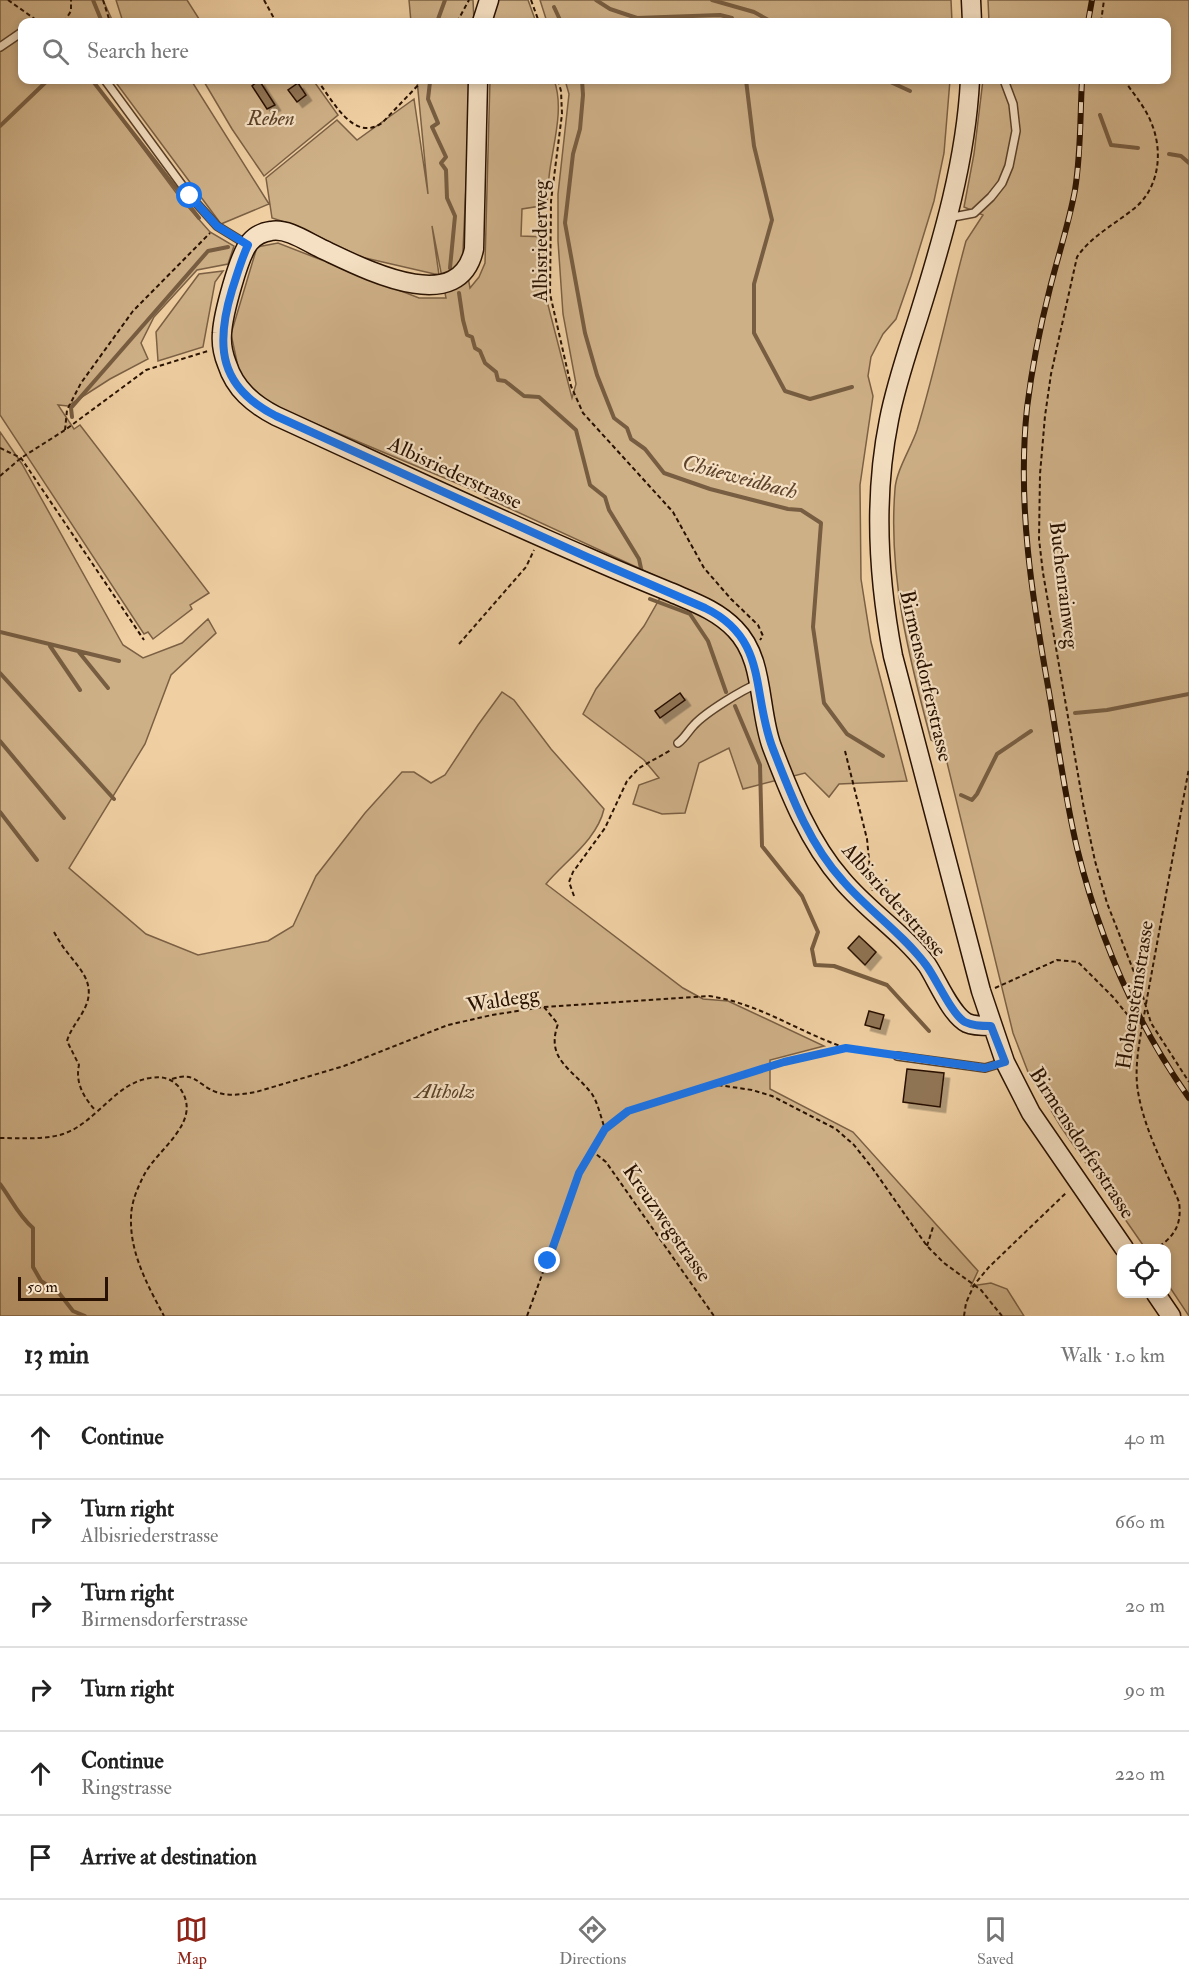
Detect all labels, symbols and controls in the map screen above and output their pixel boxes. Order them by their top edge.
search box [18,18,1171,84]
icon: search [39,35,72,68]
text: Search here [87,37,189,65]
park label: Reben [246,105,295,132]
street label: Albisriederweg [527,179,554,303]
route start [176,182,202,208]
street label: Albisriederstrasse [383,430,526,516]
water label: Chüeweidbach [679,448,801,506]
street label: Buchenrainweg [1043,520,1085,651]
street label: Birmensdorferstrasse [893,588,959,765]
street label: Albisriederstrasse [835,837,952,963]
street label: Hohensteinstrasse [1110,918,1160,1071]
street label: Waldegg [464,980,542,1020]
street label: Birmensdorferstrasse [1023,1062,1141,1224]
park label: Altholz [413,1078,475,1105]
street label: Kreuzwegstrasse [616,1159,718,1287]
map controls [1117,1244,1171,1298]
button: locate [1117,1244,1171,1298]
route end [534,1247,560,1273]
scale bar [18,1274,108,1302]
text: 50 m [27,1277,58,1297]
text: 13 min [24,1339,89,1371]
text: Walk · 1.0 km [1061,1343,1165,1368]
icon: ahead [24,1421,57,1454]
text: Continue [81,1423,164,1451]
text: 40 m [1124,1425,1165,1450]
text: Turn right [81,1495,174,1523]
icon: right [24,1505,57,1538]
text: 660 m [1115,1509,1165,1534]
text: Albisriederstrasse [81,1523,218,1548]
text: Turn right [81,1579,174,1607]
icon: right [24,1589,57,1622]
text: 20 m [1125,1593,1165,1618]
text: Birmensdorferstrasse [81,1607,248,1632]
icon: right [24,1673,57,1706]
text: Turn right [81,1675,174,1703]
text: 90 m [1125,1677,1165,1702]
text: Continue [81,1747,164,1775]
icon: ahead [24,1757,57,1790]
text: 220 m [1115,1761,1165,1786]
text: Ringstrasse [81,1775,172,1800]
icon: arrive [24,1841,57,1874]
text: Arrive at destination [81,1843,257,1871]
tab: Map [175,1913,208,1969]
tab: Directions [559,1913,626,1969]
tab: Saved [977,1913,1014,1969]

